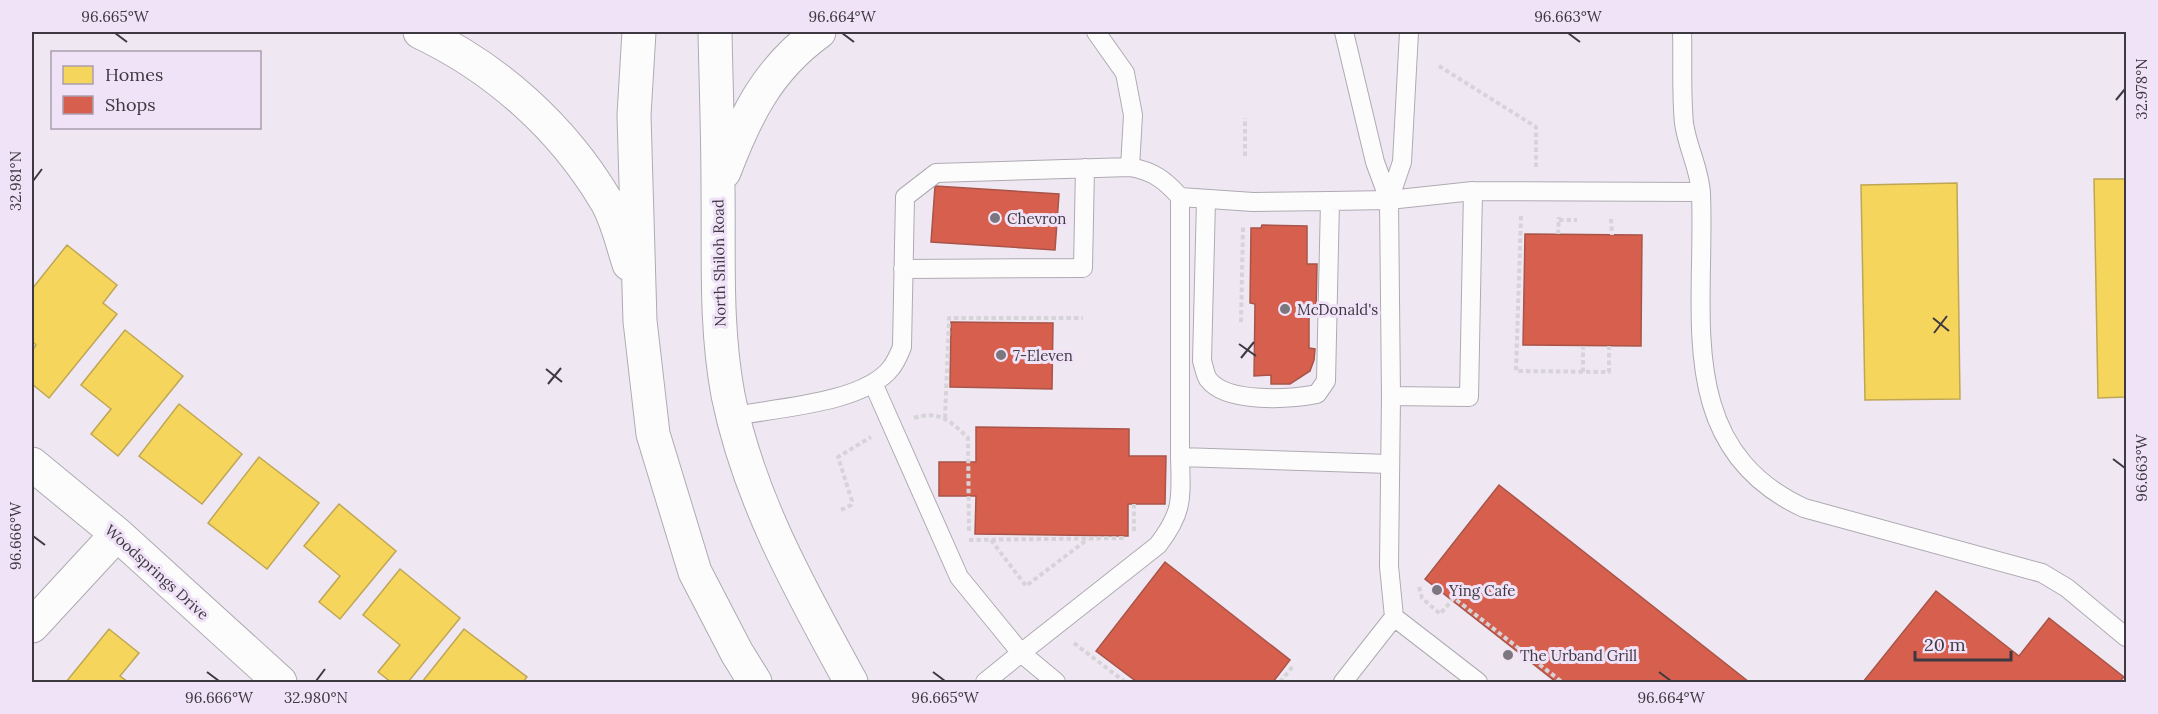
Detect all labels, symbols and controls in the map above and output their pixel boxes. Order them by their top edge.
text: 96.665°W [81,7,150,26]
text: 96.664°W [808,7,877,26]
text: 96.663°W [1534,7,1603,26]
legend [51,51,261,129]
text: 32.978°N [2132,58,2151,120]
text: Homes [105,63,163,86]
text: Shops [105,93,156,116]
text: 32.981°N [6,151,25,211]
street label: North Shiloh Road [708,199,730,327]
place label: Chevron [1007,209,1066,228]
marker: Chevron [988,211,1002,225]
place label: McDonald's [1297,300,1378,319]
marker: McDonald's [1278,302,1292,316]
place label: 7-Eleven [1013,346,1073,365]
marker: 7-Eleven [994,348,1008,362]
text: 96.663°W [2132,433,2151,502]
text: 96.666°W [6,501,25,570]
street label: Woodsprings Drive [101,520,213,624]
place label: Ying Cafe [1448,581,1515,600]
marker: Ying Cafe [1430,583,1444,597]
scale bar [1915,624,2011,662]
text: 20 m [1924,633,1966,656]
place label: The Urband Grill [1520,646,1637,665]
marker: The Urband Grill [1501,648,1515,662]
text: 96.666°W [185,688,254,707]
text: 32.980°N [284,688,348,707]
text: 96.665°W [911,688,980,707]
text: 96.664°W [1637,688,1706,707]

